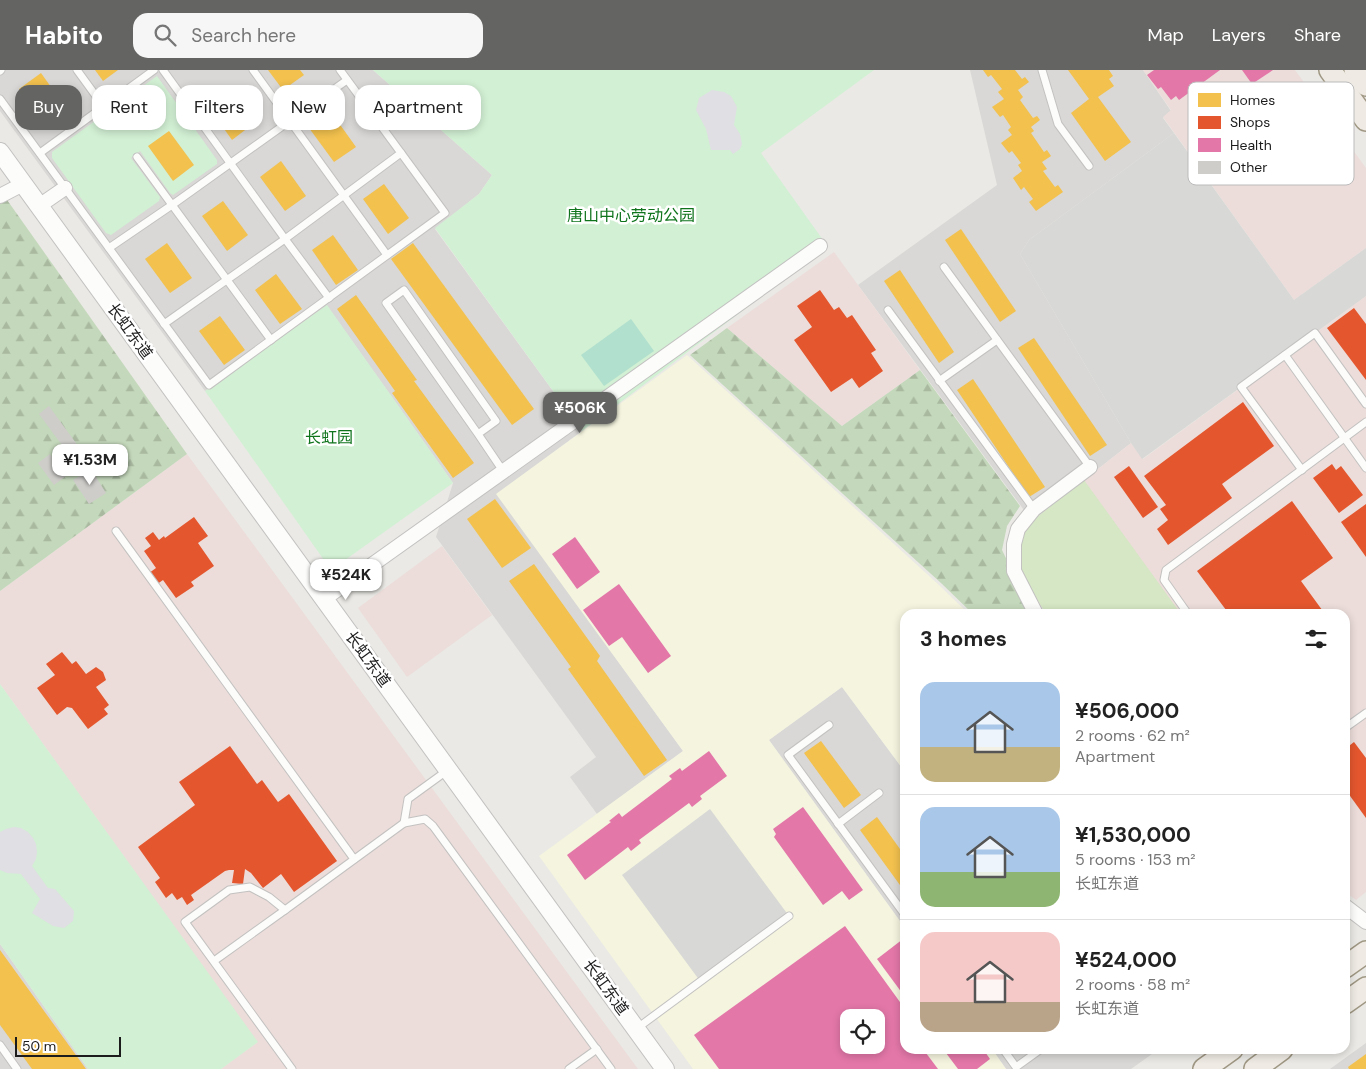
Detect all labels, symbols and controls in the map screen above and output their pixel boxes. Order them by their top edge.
search box [133,13,483,58]
text: Habito [25,20,103,51]
icon: search [151,21,179,49]
text: Search here [191,23,296,48]
text: Map [1148,23,1184,47]
text: Layers [1212,23,1266,47]
text: Share [1294,23,1341,47]
legend [1188,82,1354,185]
chip: Buy [15,85,82,130]
chip: Rent [92,85,166,130]
chip: Filters [176,85,263,130]
chip: New [273,85,345,130]
chip: Apartment [355,85,481,130]
text: Homes [1230,91,1275,109]
text: Shops [1230,113,1270,131]
text: Health [1230,136,1272,154]
text: Other [1230,158,1268,176]
park label: 唐山中心劳动公园 [567,205,695,226]
street label: 长虹东道 [103,299,157,363]
pin: ¥506K [545,392,615,434]
text: ¥506K [554,397,606,418]
park label: 长虹园 [305,427,353,448]
pin: ¥1.53M [49,444,131,486]
text: ¥1.53M [63,449,117,470]
pin: ¥524K [311,558,381,601]
text: ¥524K [321,564,371,585]
text: 3 homes [920,625,1007,653]
icon: filters [1302,625,1330,653]
street label: 长虹东道 [341,627,395,691]
text: ¥506,000 [1075,697,1179,725]
icon: home [960,702,1020,762]
text: 2 rooms · 62 m² [1075,725,1190,746]
text: Apartment [1075,746,1155,767]
text: ¥1,530,000 [1075,821,1191,849]
icon: home [960,827,1020,887]
text: 5 rooms · 153 m² [1075,849,1196,870]
text: 长虹东道 [1075,873,1139,894]
text: ¥524,000 [1075,946,1177,974]
icon: home [960,952,1020,1012]
street label: 长虹东道 [579,955,633,1019]
text: 2 rooms · 58 m² [1075,974,1190,995]
text: 长虹东道 [1075,998,1139,1019]
map controls [840,1009,885,1054]
button: locate [840,1009,885,1054]
scale bar [15,1034,121,1057]
text: 50 m [22,1037,56,1055]

